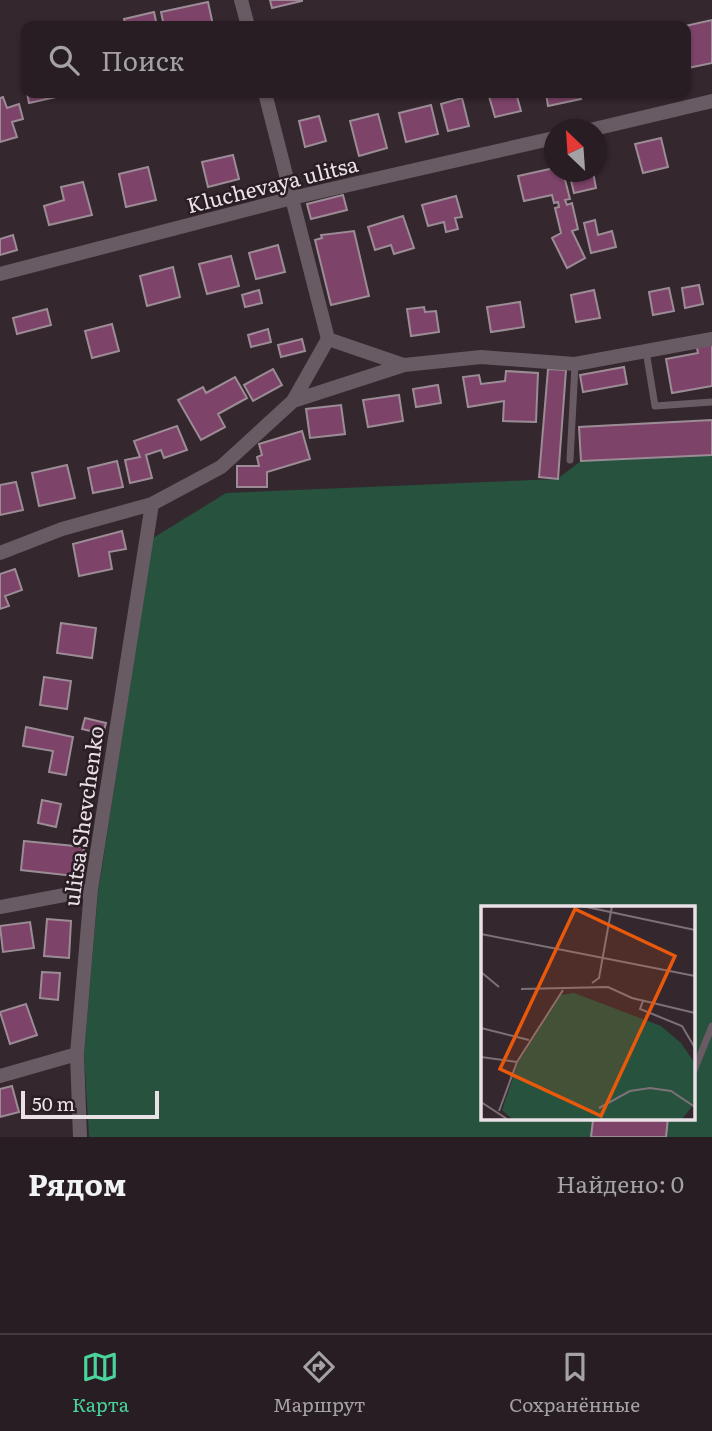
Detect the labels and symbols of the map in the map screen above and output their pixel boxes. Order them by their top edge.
north arrow [544,119,607,182]
street label: Kluchevaya ulitsa [183,147,362,219]
street label: ulitsa Shevchenko [54,724,110,908]
inset map [481,906,694,1120]
scale bar [21,1088,159,1120]

